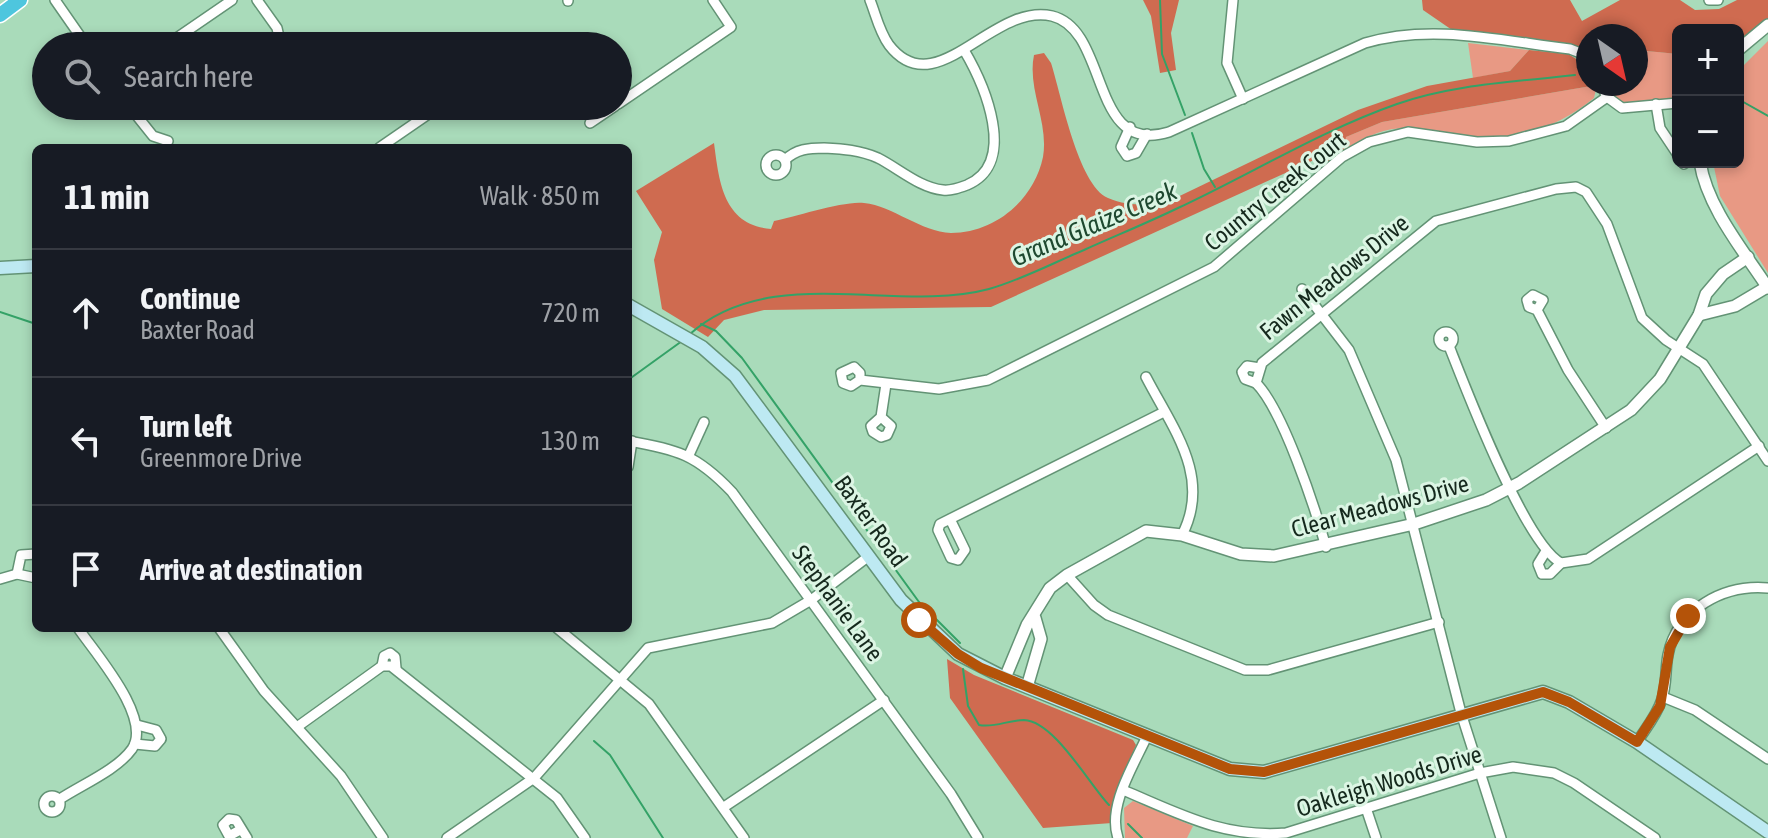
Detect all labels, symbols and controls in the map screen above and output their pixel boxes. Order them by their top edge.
north arrow [1576,24,1648,96]
map controls [1672,24,1744,168]
button: + [1672,24,1744,96]
search box [32,32,632,120]
icon: search [60,54,104,98]
text: Search here [124,59,253,93]
button: − [1672,96,1744,168]
street label: Country Creek Court [1199,126,1351,256]
water label: Grand Glaize Creek [1007,175,1182,272]
text: 11 min [64,177,149,216]
text: Walk · 850 m [480,181,600,211]
street label: Fawn Meadows Drive [1254,209,1414,345]
text: Continue [140,281,240,315]
icon: ahead [64,291,108,335]
text: 720 m [541,298,600,328]
text: Baxter Road [140,315,255,345]
text: Turn left [140,409,232,443]
icon: left [64,419,108,463]
text: 130 m [541,426,600,456]
text: Greenmore Drive [140,443,302,473]
street label: Clear Meadows Drive [1288,469,1472,543]
street label: Baxter Road [829,470,913,572]
street label: Stephanie Lane [787,540,889,666]
icon: arrive [64,547,108,591]
text: Arrive at destination [140,552,362,586]
route end [1670,598,1706,634]
route start [901,602,937,638]
street label: Oakleigh Woods Drive [1293,740,1485,822]

